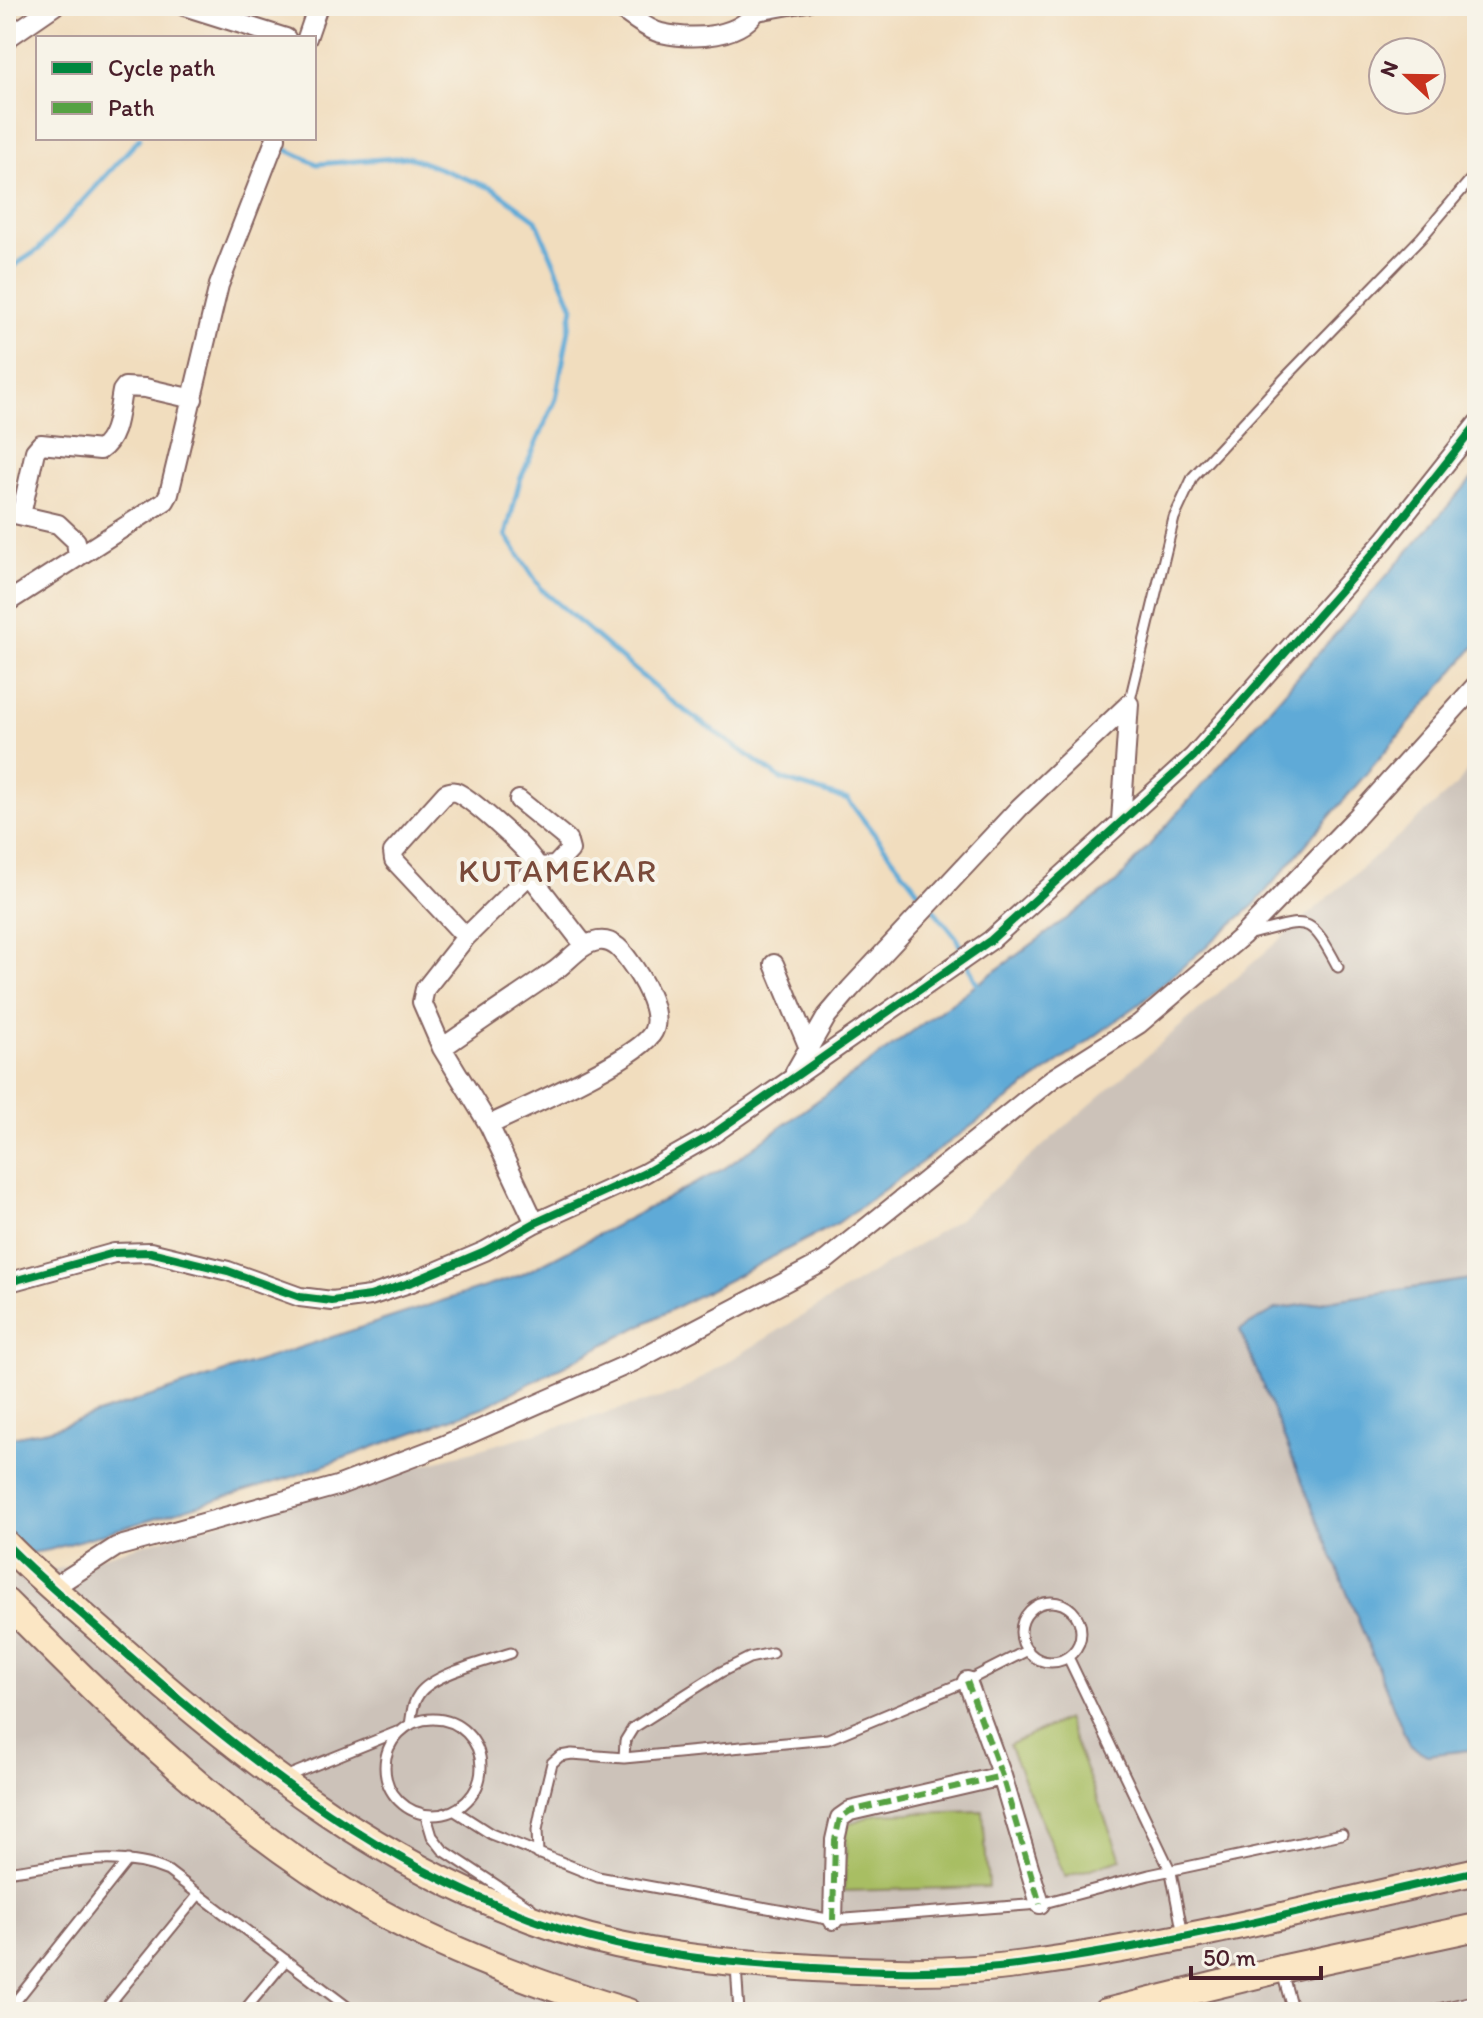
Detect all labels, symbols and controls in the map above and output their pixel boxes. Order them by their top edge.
legend [36,36,316,140]
north arrow [1367,36,1447,116]
text: Cycle path [108,53,215,82]
text: N [1374,57,1404,81]
text: Path [108,93,155,122]
district label: KUTAMEKAR [458,852,658,890]
scale bar [1191,1930,1321,1980]
text: 50 m [1203,1943,1256,1972]

